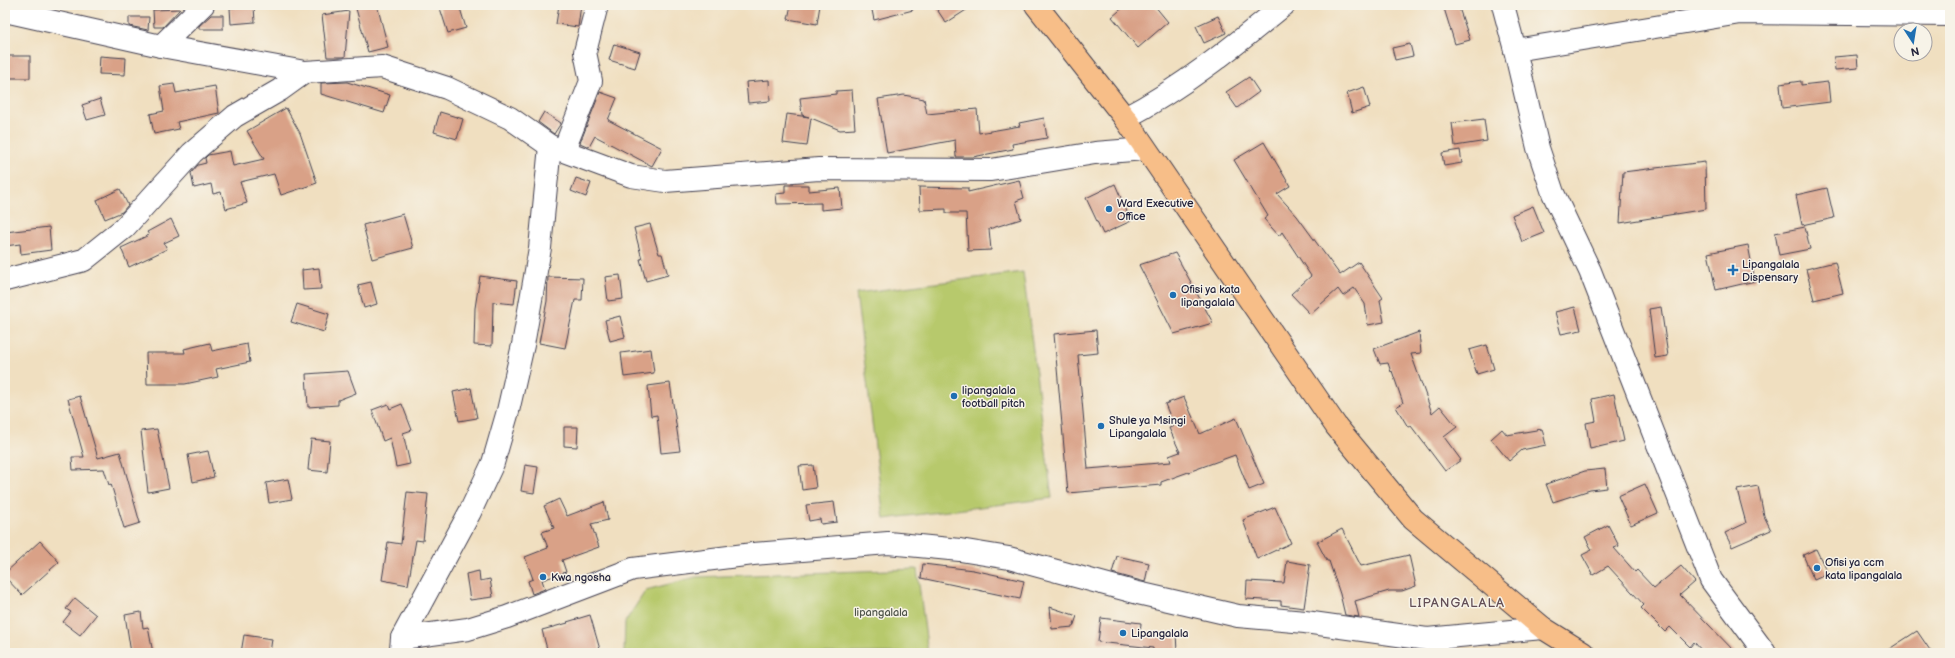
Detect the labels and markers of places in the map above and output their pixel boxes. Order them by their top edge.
place label: Ward Executive Office [1117,197,1194,223]
marker: Ward Executive Office [1104,204,1114,214]
place label: Lipangalala Dispensary [1742,258,1800,284]
marker: Lipangalala Dispensary [1727,264,1739,276]
place label: Ofisi ya kata lipangalala [1181,283,1240,309]
marker: Ofisi ya kata lipangalala [1168,290,1178,300]
place label: lipangalala football pitch [962,384,1025,410]
marker: lipangalala football pitch [949,391,959,401]
place label: Shule ya Msingi Lipangalala [1109,414,1186,440]
marker: Shule ya Msingi Lipangalala [1096,421,1106,431]
place label: Ofisi ya ccm kata lipangalala [1825,556,1902,582]
marker: Ofisi ya ccm kata lipangalala [1812,563,1822,573]
place label: Kwa ngosha [551,571,611,584]
marker: Kwa ngosha [538,572,548,582]
place label: Lipangalala [1131,627,1189,640]
marker: Lipangalala [1118,628,1128,638]

